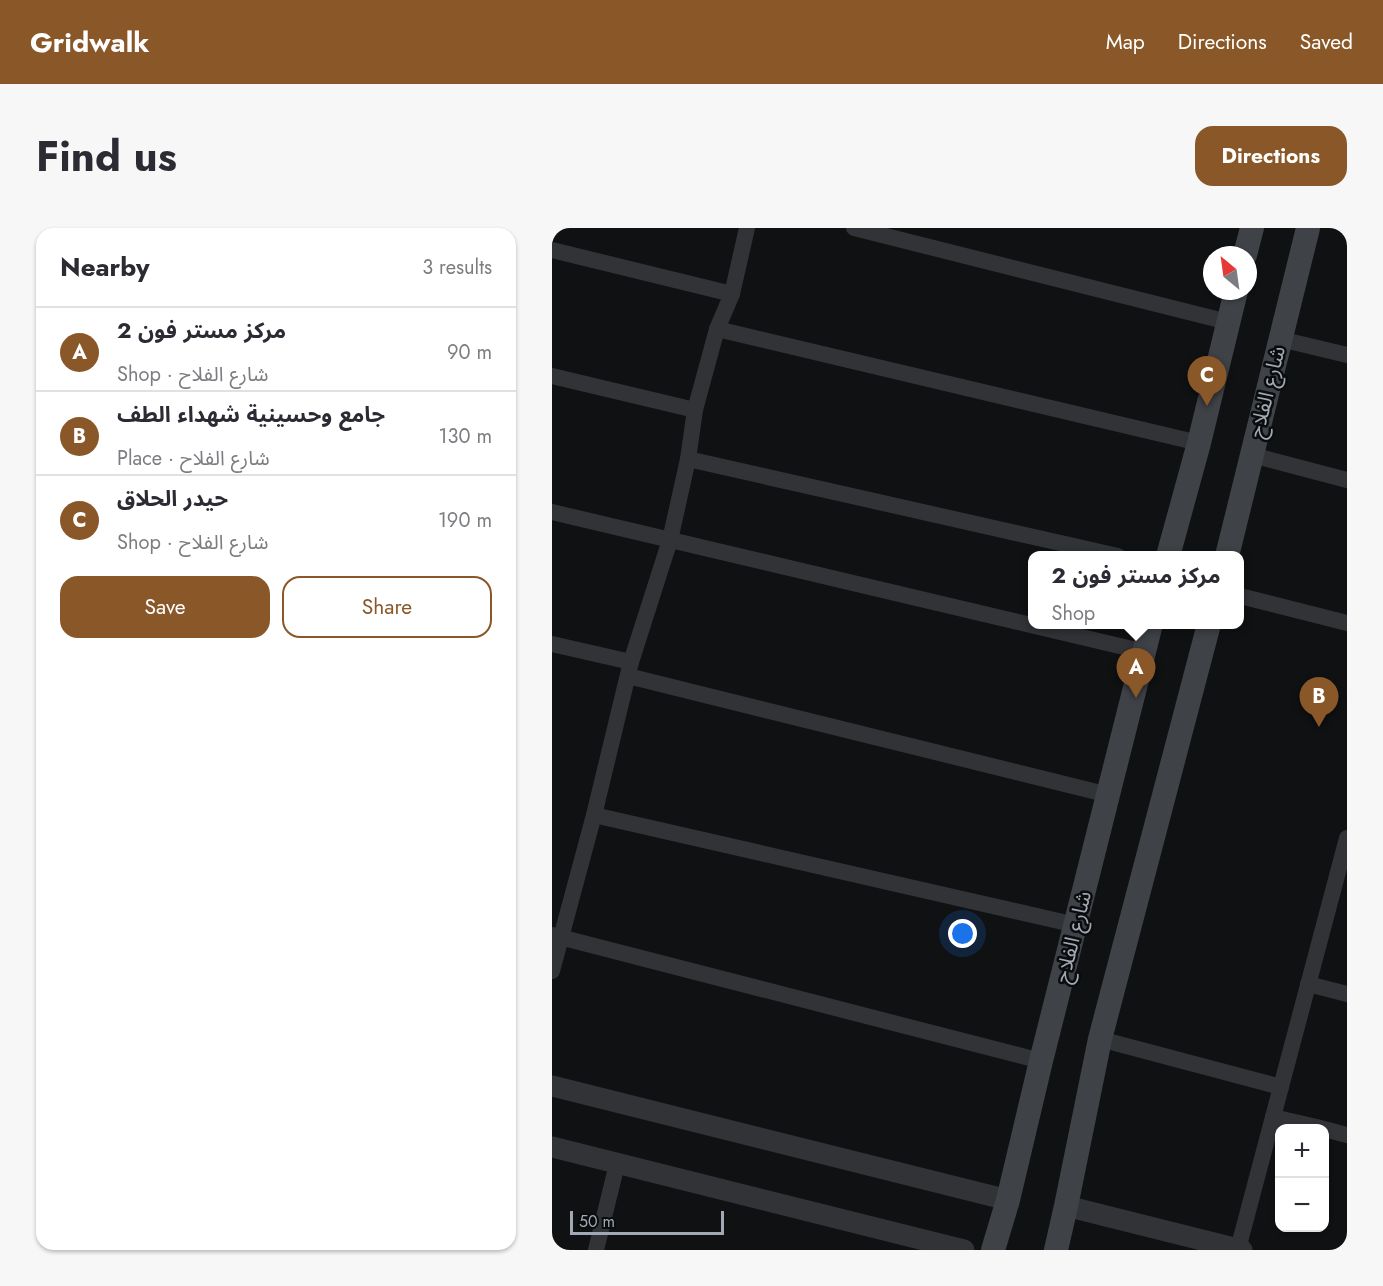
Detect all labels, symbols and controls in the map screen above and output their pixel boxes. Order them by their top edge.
text: Gridwalk [30,22,149,63]
text: Map [1106,27,1145,57]
text: Directions [1178,27,1267,57]
text: Saved [1300,27,1353,57]
text: Find us [36,126,177,187]
button: Directions [1195,126,1347,186]
north arrow [1203,246,1257,300]
text: Nearby [60,248,149,286]
text: 3 results [422,253,492,282]
text: مركز مستر فون 2 [117,314,286,346]
text: A [72,338,87,367]
text: 90 m [447,338,492,367]
street label: شارع الفلاح [1241,343,1293,441]
pin: C [1188,356,1226,406]
text: Shop · شارع الفلاح [117,360,268,389]
text: جامع وحسينية شهداء الطف [117,398,385,430]
text: B [73,422,86,451]
text: 130 m [438,422,492,451]
text: Place · شارع الفلاح [117,444,270,473]
text: حيدر الحلاق [117,482,228,514]
text: C [72,506,87,535]
text: 190 m [438,506,492,535]
text: Shop · شارع الفلاح [117,528,268,557]
popup [1028,551,1244,629]
text: مركز مستر فون 2 [1051,559,1221,591]
button: Save [60,576,270,638]
button: Share [282,576,492,638]
text: Shop [1051,599,1095,628]
pin: A [1116,648,1156,698]
pin: B [1300,678,1338,727]
street label: شارع الفلاح [1047,888,1099,986]
your location [948,919,977,948]
map controls [1275,1124,1329,1232]
button: + [1275,1124,1329,1178]
button: − [1275,1178,1329,1232]
scale bar [570,1208,724,1236]
text: 50 m [579,1210,615,1233]

